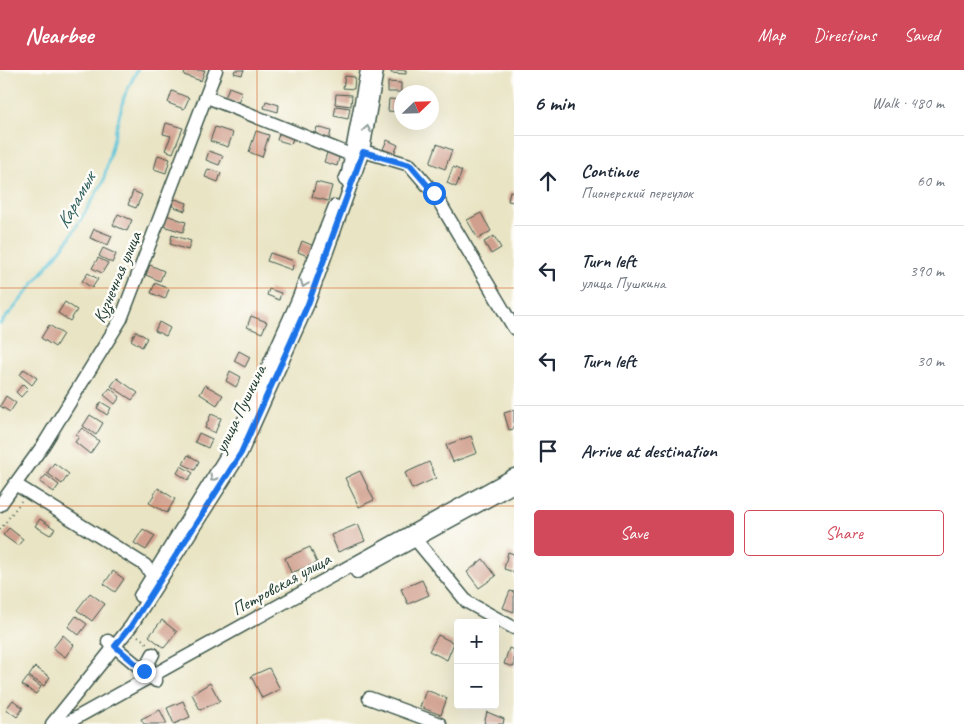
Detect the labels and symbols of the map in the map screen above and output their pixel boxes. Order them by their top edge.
north arrow [394,85,439,130]
one-way arrow [361,125,371,133]
water label: Карамык [51,165,103,233]
route start [423,182,446,205]
street label: Кузнечная улица [88,227,147,326]
one-way arrow [300,279,310,288]
street label: улица Пушкина [209,360,271,457]
one-way arrow [209,473,219,482]
street label: Петровская улица [228,547,335,620]
route end [133,660,156,683]

